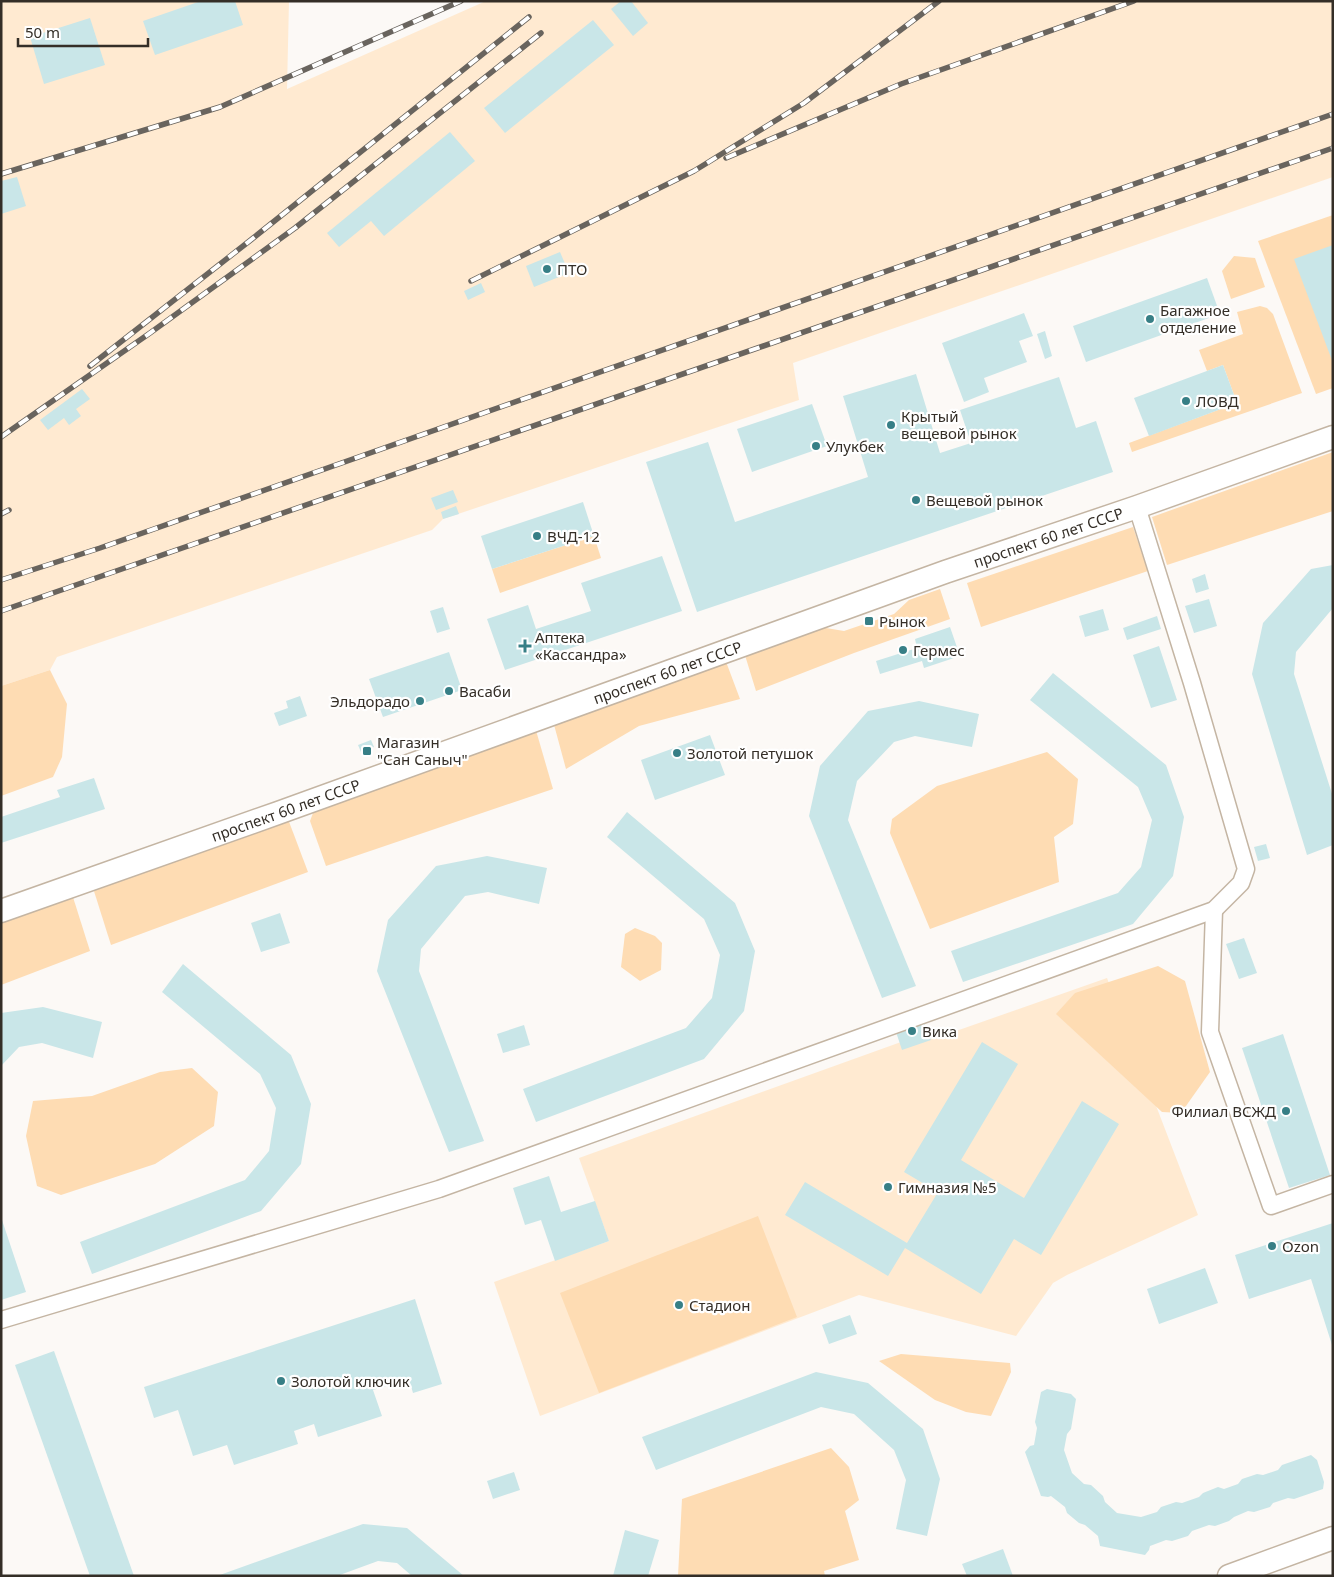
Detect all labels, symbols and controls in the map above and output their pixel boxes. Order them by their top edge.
scale bar [18,15,148,47]
text: 50 m [25,22,60,42]
place label: ПТО [557,259,587,279]
marker: ПТО [541,263,553,275]
place label: Багажное отделение [1160,300,1236,337]
marker: Багажное отделение [1144,313,1156,325]
place label: ЛОВД [1196,391,1239,411]
marker: ЛОВД [1180,395,1192,407]
place label: Крытый вещевой рынок [901,406,1017,443]
marker: Крытый вещевой рынок [885,419,897,431]
place label: Улукбек [826,436,884,456]
marker: Улукбек [810,440,822,452]
place label: Вещевой рынок [926,490,1043,510]
marker: Вещевой рынок [910,494,922,506]
street label: проспект 60 лет СССР [971,502,1126,572]
place label: ВЧД-12 [547,526,600,546]
marker: ВЧД-12 [531,530,543,542]
place label: Рынок [879,611,926,631]
marker: Рынок [863,615,875,627]
place label: Аптека «Кассандра» [535,627,627,664]
street label: проспект 60 лет СССР [590,636,745,708]
marker: Аптека «Кассандра» [519,640,531,652]
place label: Гермес [913,640,965,660]
marker: Гермес [897,644,909,656]
place label: Васаби [459,681,511,701]
marker: Васаби [443,685,455,697]
place label: Эльдорадо [330,691,410,711]
marker: Эльдорадо [414,695,426,707]
place label: Магазин "Сан Саныч" [377,732,468,769]
place label: Золотой петушок [687,743,813,763]
marker: Магазин "Сан Саныч" [361,745,373,757]
marker: Золотой петушок [671,747,683,759]
street label: проспект 60 лет СССР [208,774,363,846]
place label: Вика [922,1021,957,1041]
marker: Вика [906,1025,918,1037]
place label: Филиал ВСЖД [1171,1101,1276,1121]
marker: Филиал ВСЖД [1280,1105,1292,1117]
place label: Гимназия №5 [898,1177,997,1197]
marker: Гимназия №5 [882,1181,894,1193]
place label: Ozon [1282,1236,1319,1256]
marker: Ozon [1266,1240,1278,1252]
place label: Стадион [689,1295,750,1315]
marker: Стадион [673,1299,685,1311]
place label: Золотой ключик [291,1371,410,1391]
marker: Золотой ключик [275,1375,287,1387]

